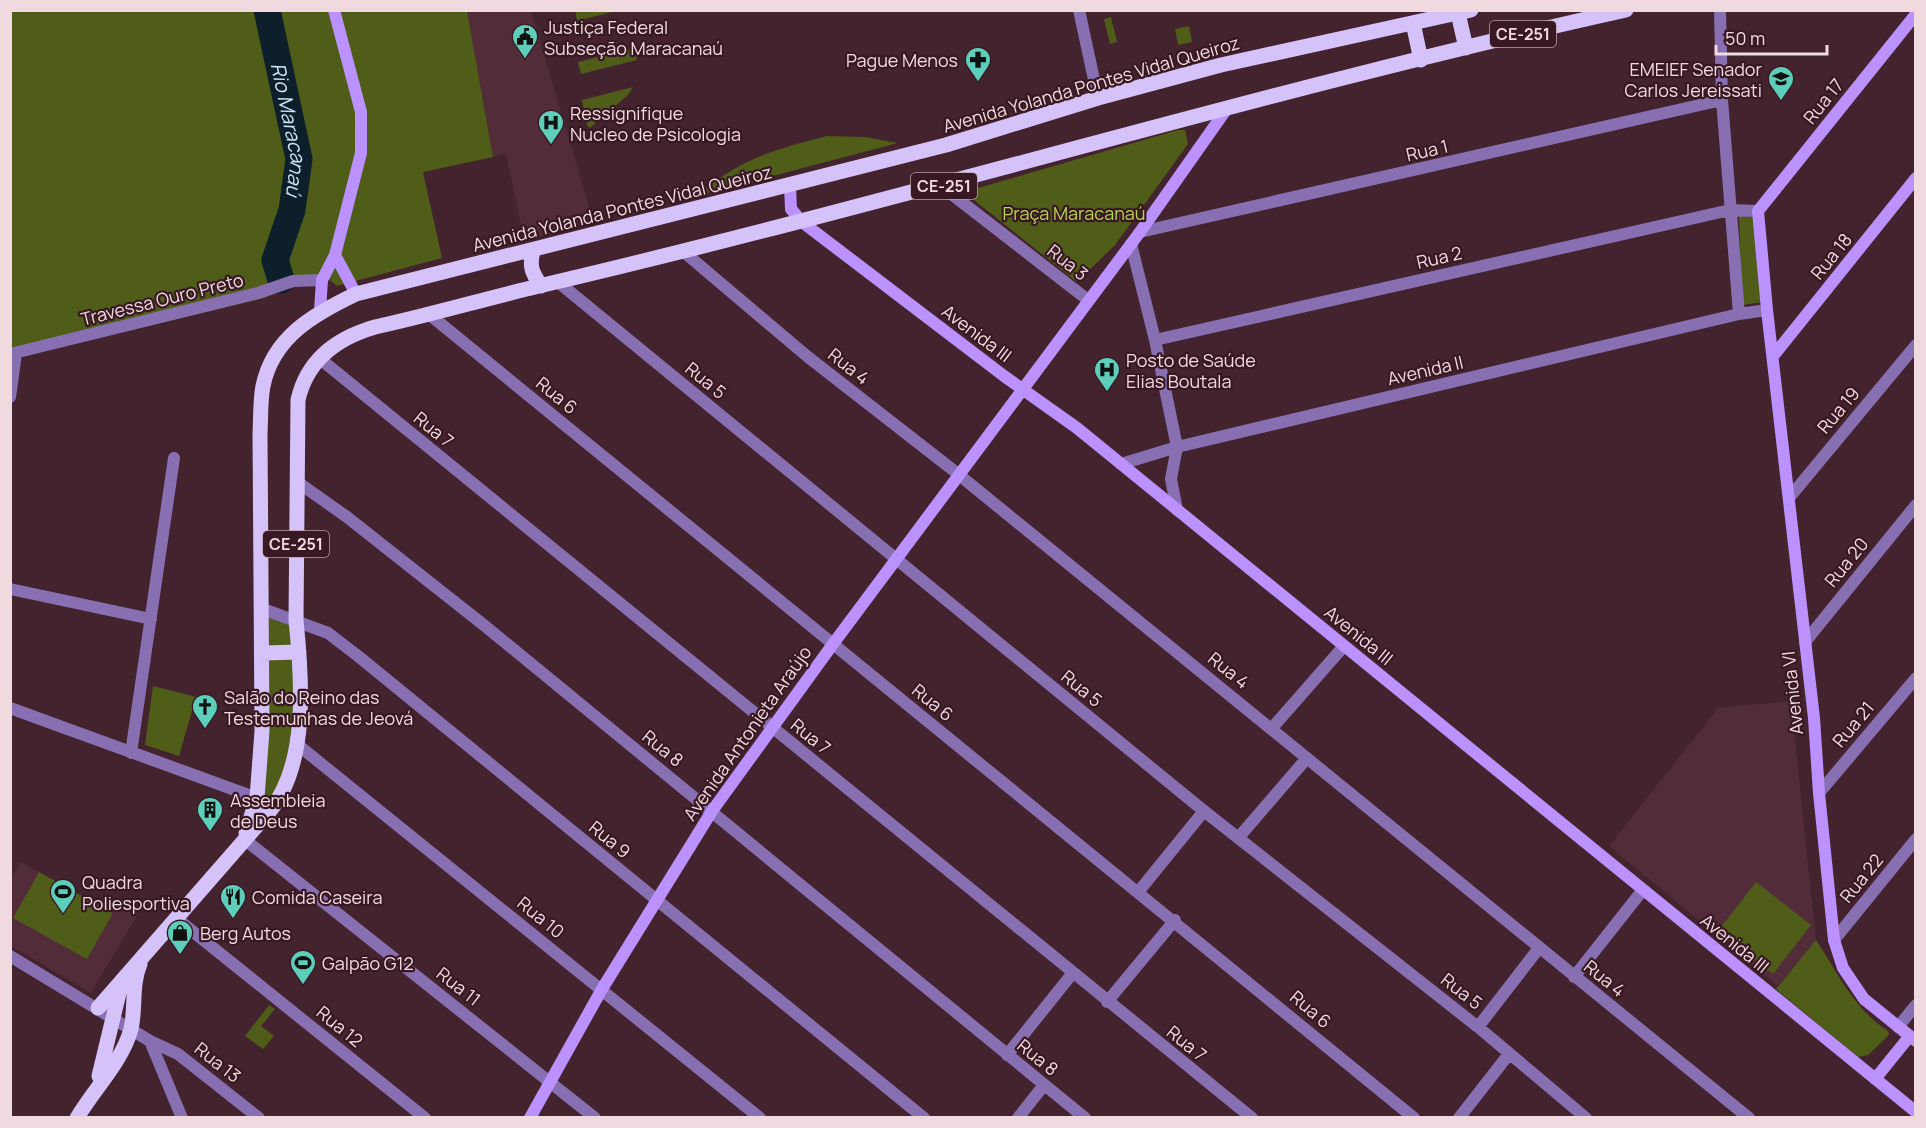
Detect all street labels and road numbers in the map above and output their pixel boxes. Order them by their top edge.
road number: CE-251 [1490,21,1556,47]
street label: Avenida Yolanda Pontes Vidal Queiroz [940,30,1242,138]
street label: Rua 17 [1797,73,1849,129]
street label: Rua 1 [1404,134,1450,166]
street label: Avenida Yolanda Pontes Vidal Queiroz [470,159,774,257]
road number: CE-251 [911,173,977,199]
street label: Rua 18 [1805,228,1857,284]
street label: Rua 3 [1043,239,1093,285]
street label: Rua 2 [1414,240,1464,274]
street label: Travessa Ouro Preto [78,267,246,331]
street label: Avenida III [937,299,1017,367]
street label: Rua 4 [823,342,875,390]
street label: Avenida II [1385,350,1465,390]
street label: Rua 5 [681,356,731,404]
street label: Rua 6 [531,371,583,419]
street label: Rua 19 [1812,382,1864,438]
street label: Rua 7 [409,406,459,452]
road number: CE-251 [263,531,329,557]
street label: Rua 20 [1819,532,1873,592]
street label: Avenida III [1320,600,1398,670]
street label: Avenida Antonieta Araújo [677,641,817,825]
street label: Rua 4 [1203,646,1255,694]
street label: Avenida VI [1776,650,1808,736]
street label: Rua 5 [1057,664,1107,712]
street label: Rua 6 [907,678,959,726]
street label: Rua 21 [1827,696,1879,752]
street label: Rua 7 [786,713,836,759]
street label: Rua 8 [638,724,688,772]
street label: Rua 9 [584,815,636,863]
street label: Rua 22 [1834,849,1888,907]
street label: Rua 10 [513,891,569,943]
street label: Avenida III [1696,908,1774,978]
street label: Rua 4 [1579,954,1631,1002]
street label: Rua 11 [432,961,486,1011]
street label: Rua 5 [1436,967,1488,1015]
street label: Rua 6 [1285,985,1337,1033]
street label: Rua 12 [312,1000,368,1052]
street label: Rua 7 [1162,1020,1212,1066]
street label: Rua 8 [1013,1033,1063,1081]
street label: Rua 13 [190,1036,246,1088]

